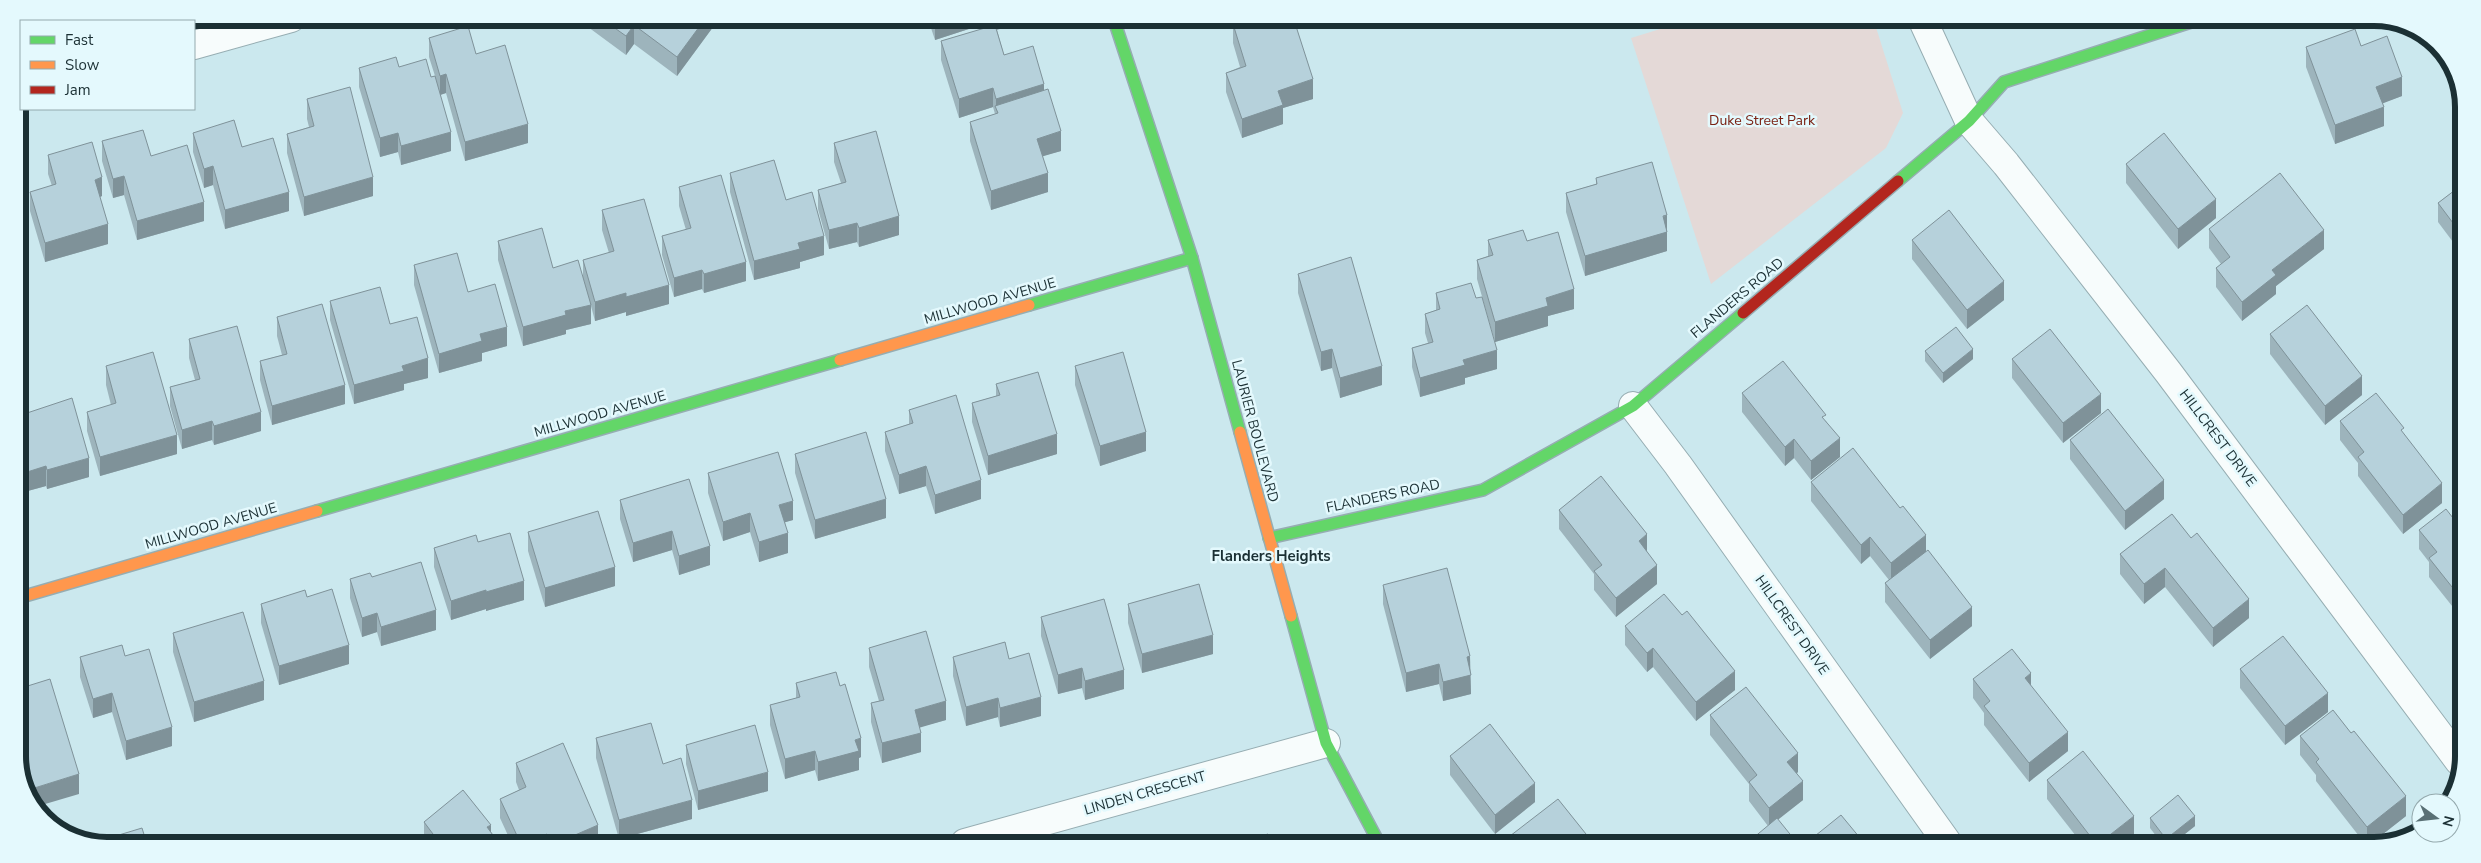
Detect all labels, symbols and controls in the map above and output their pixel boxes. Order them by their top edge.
legend [20,20,195,110]
text: Fast [65,30,94,50]
text: Slow [65,55,100,75]
text: Jam [64,80,91,100]
park label: Duke Street Park [1709,111,1816,130]
street label: FLANDERS ROAD [1686,253,1788,343]
street label: MILLWOOD AVENUE [922,273,1058,329]
street label: LAURIER BOULEVARD [1227,358,1283,504]
street label: HILLCREST DRIVE [2175,385,2261,491]
street label: MILLWOOD AVENUE [532,386,668,442]
street label: FLANDERS ROAD [1324,475,1442,517]
street label: MILLWOOD AVENUE [143,498,279,554]
district label: Flanders Heights [1212,546,1330,566]
street label: HILLCREST DRIVE [1751,571,1833,679]
street label: LINDEN CRESCENT [1082,766,1209,819]
north arrow [2411,793,2461,843]
text: N [2438,814,2459,829]

